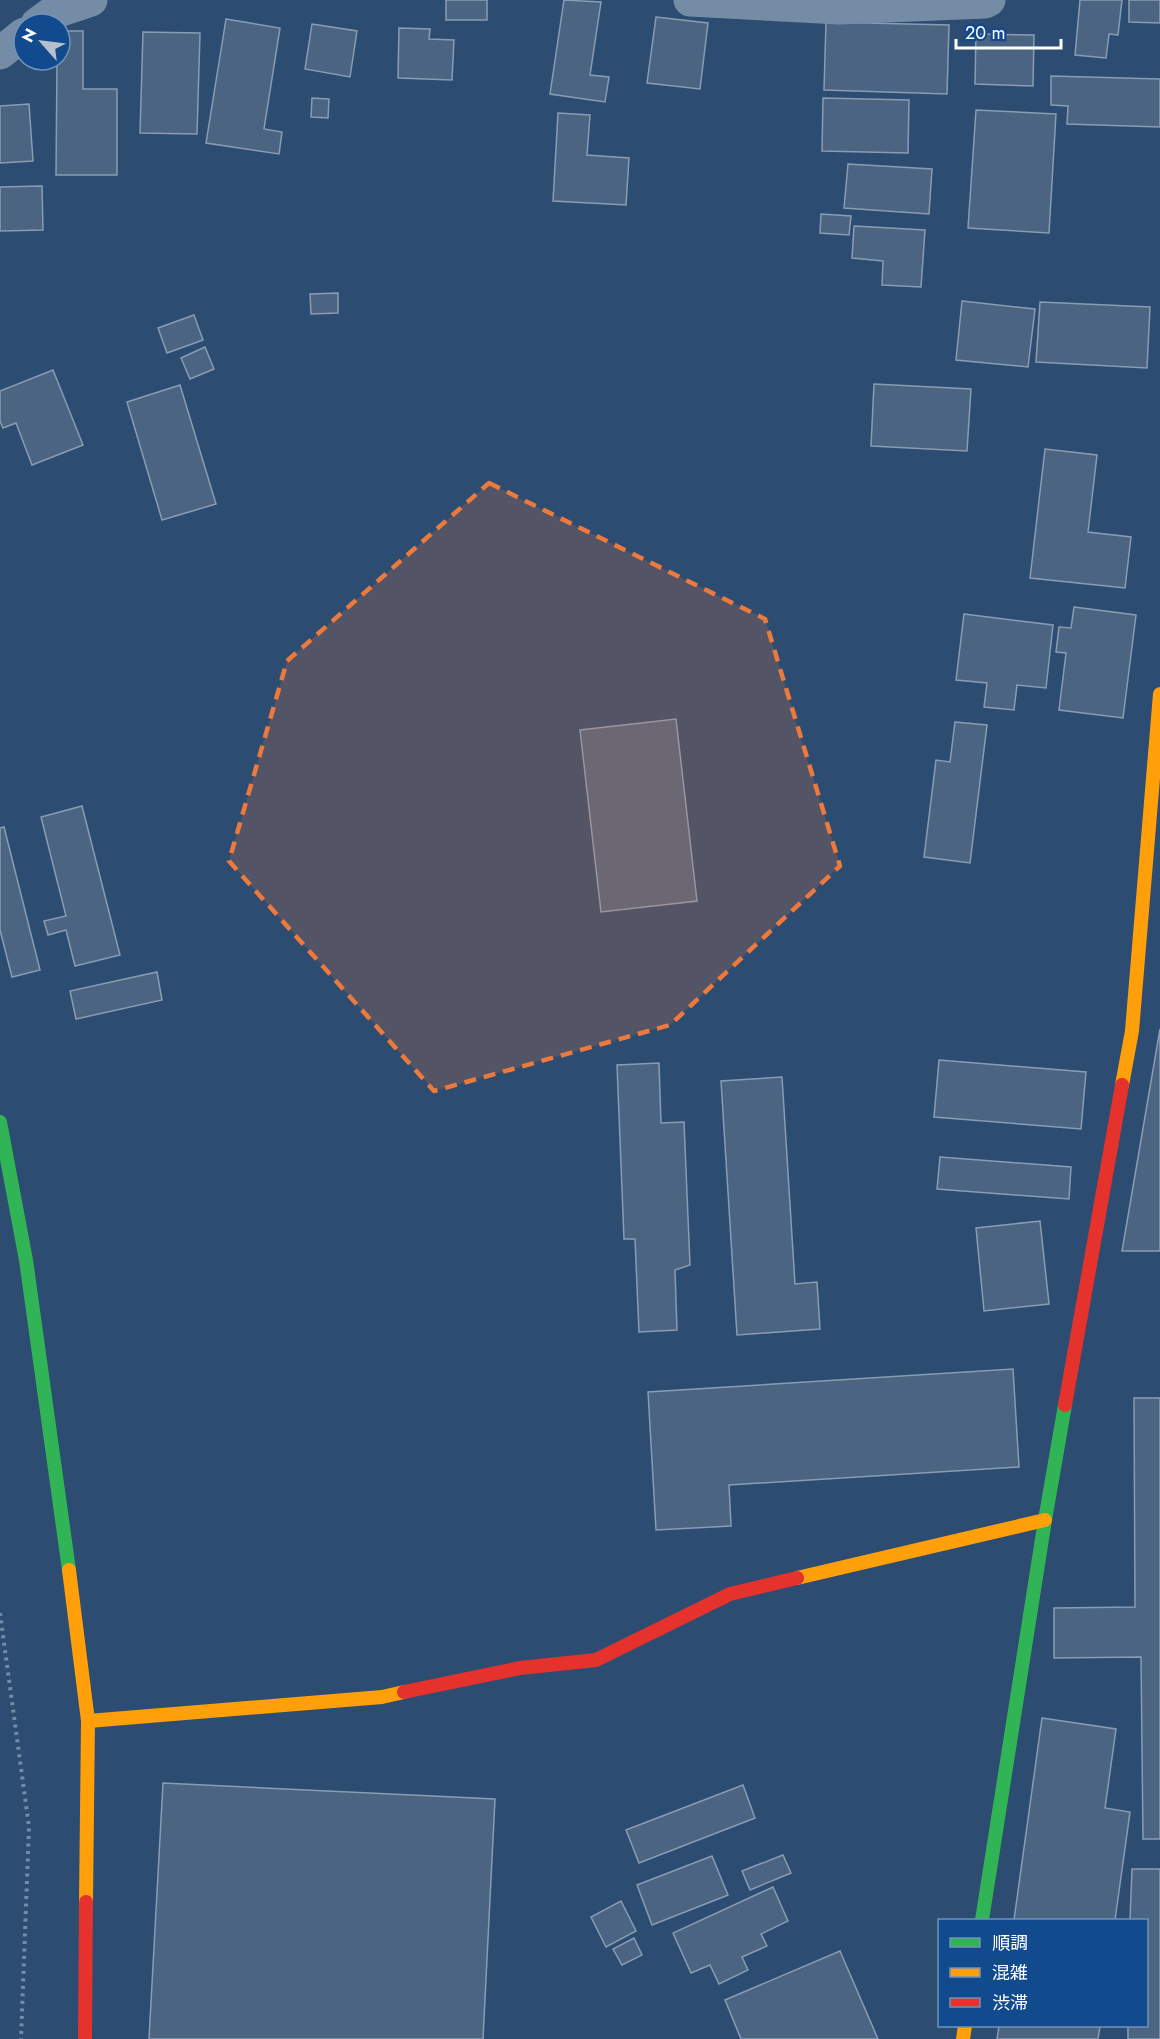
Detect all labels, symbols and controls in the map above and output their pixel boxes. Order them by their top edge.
north arrow [12,12,72,72]
scale bar [956,12,1061,50]
text: 20 m [965,20,1005,46]
text: N [16,24,42,46]
legend [938,1919,1148,2027]
text: 順調 [992,1930,1028,1956]
text: 混雑 [992,1960,1028,1986]
text: 渋滞 [992,1990,1028,2016]

